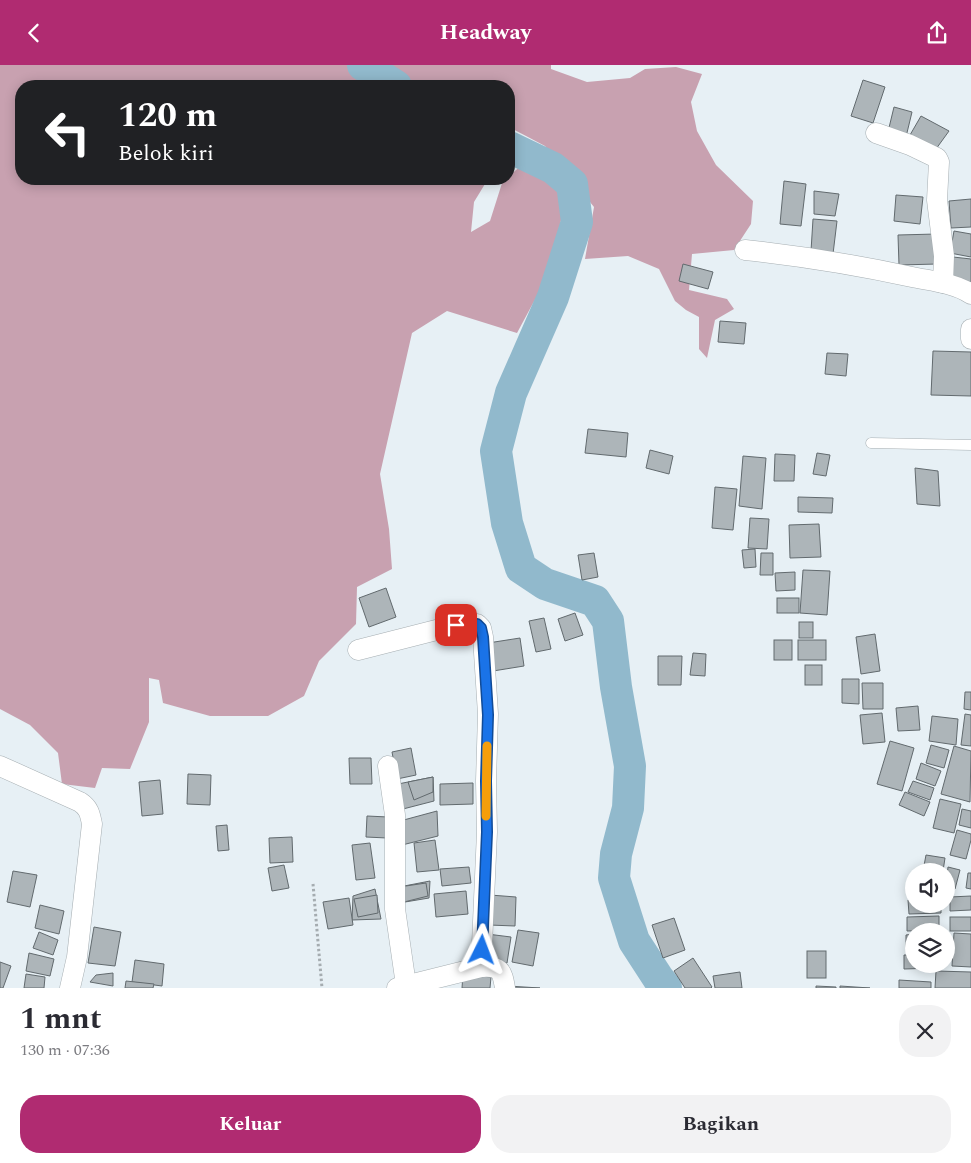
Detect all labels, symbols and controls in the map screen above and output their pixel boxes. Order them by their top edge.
text: Headway [440,16,531,49]
icon: back [20,19,48,47]
icon: share [923,19,951,47]
text: 120 m [118,89,217,142]
icon: left [35,100,100,165]
text: Belok kiri [118,137,214,170]
pin [435,604,477,646]
icon: arrive [442,611,470,639]
map controls [905,863,955,973]
button: sound [905,863,955,913]
position arrow [455,923,507,975]
button: layers [905,923,955,973]
text: 1 mnt [20,996,101,1042]
button: close [899,1005,951,1057]
text: 130 m · 07:36 [20,1038,110,1062]
button: Keluar [20,1095,481,1153]
button: Bagikan [491,1095,951,1153]

